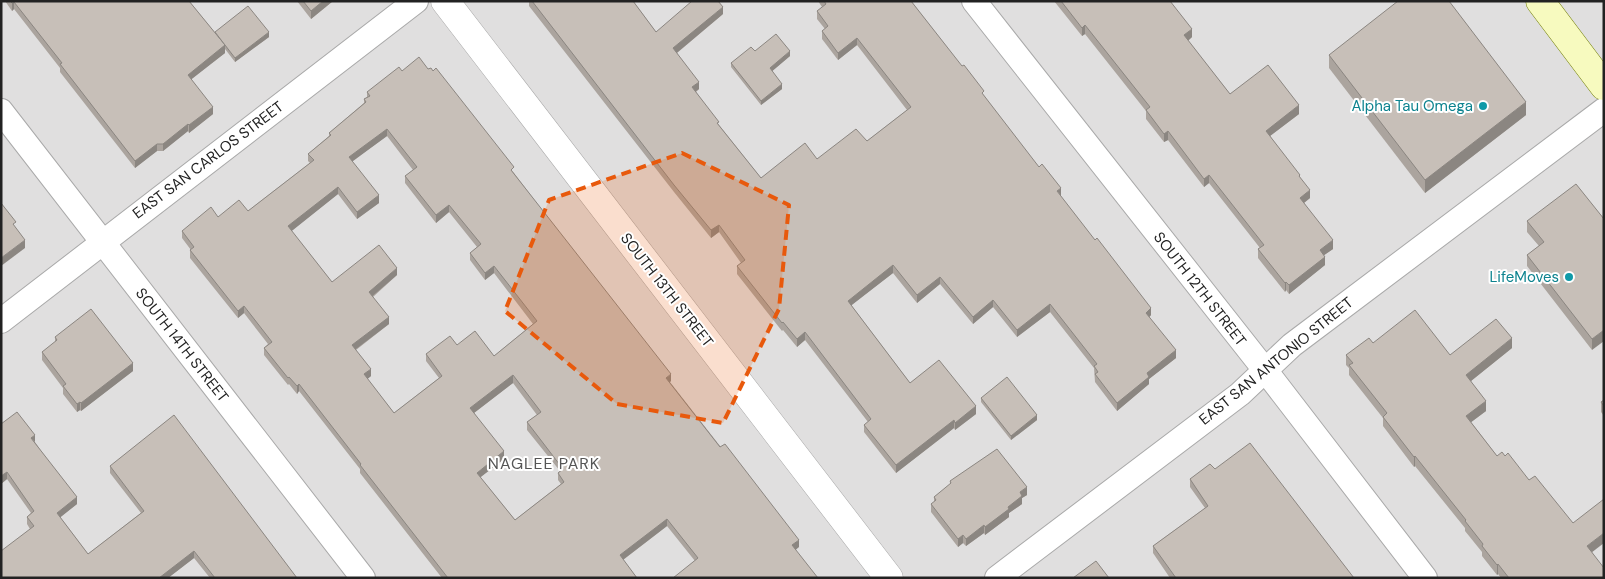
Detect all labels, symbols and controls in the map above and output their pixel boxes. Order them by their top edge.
place label: Alpha Tau Omega [1351,96,1473,116]
street label: EAST SAN CARLOS STREET [128,97,288,223]
marker: Alpha Tau Omega [1477,100,1489,112]
street label: SOUTH 12TH STREET [1149,228,1251,350]
street label: SOUTH 13TH STREET [616,229,718,351]
place label: LifeMoves [1489,267,1559,287]
marker: LifeMoves [1563,271,1575,283]
street label: SOUTH 14TH STREET [131,284,233,406]
street label: EAST SAN ANTONIO STREET [1195,293,1357,429]
district label: NAGLEE PARK [488,453,600,474]

